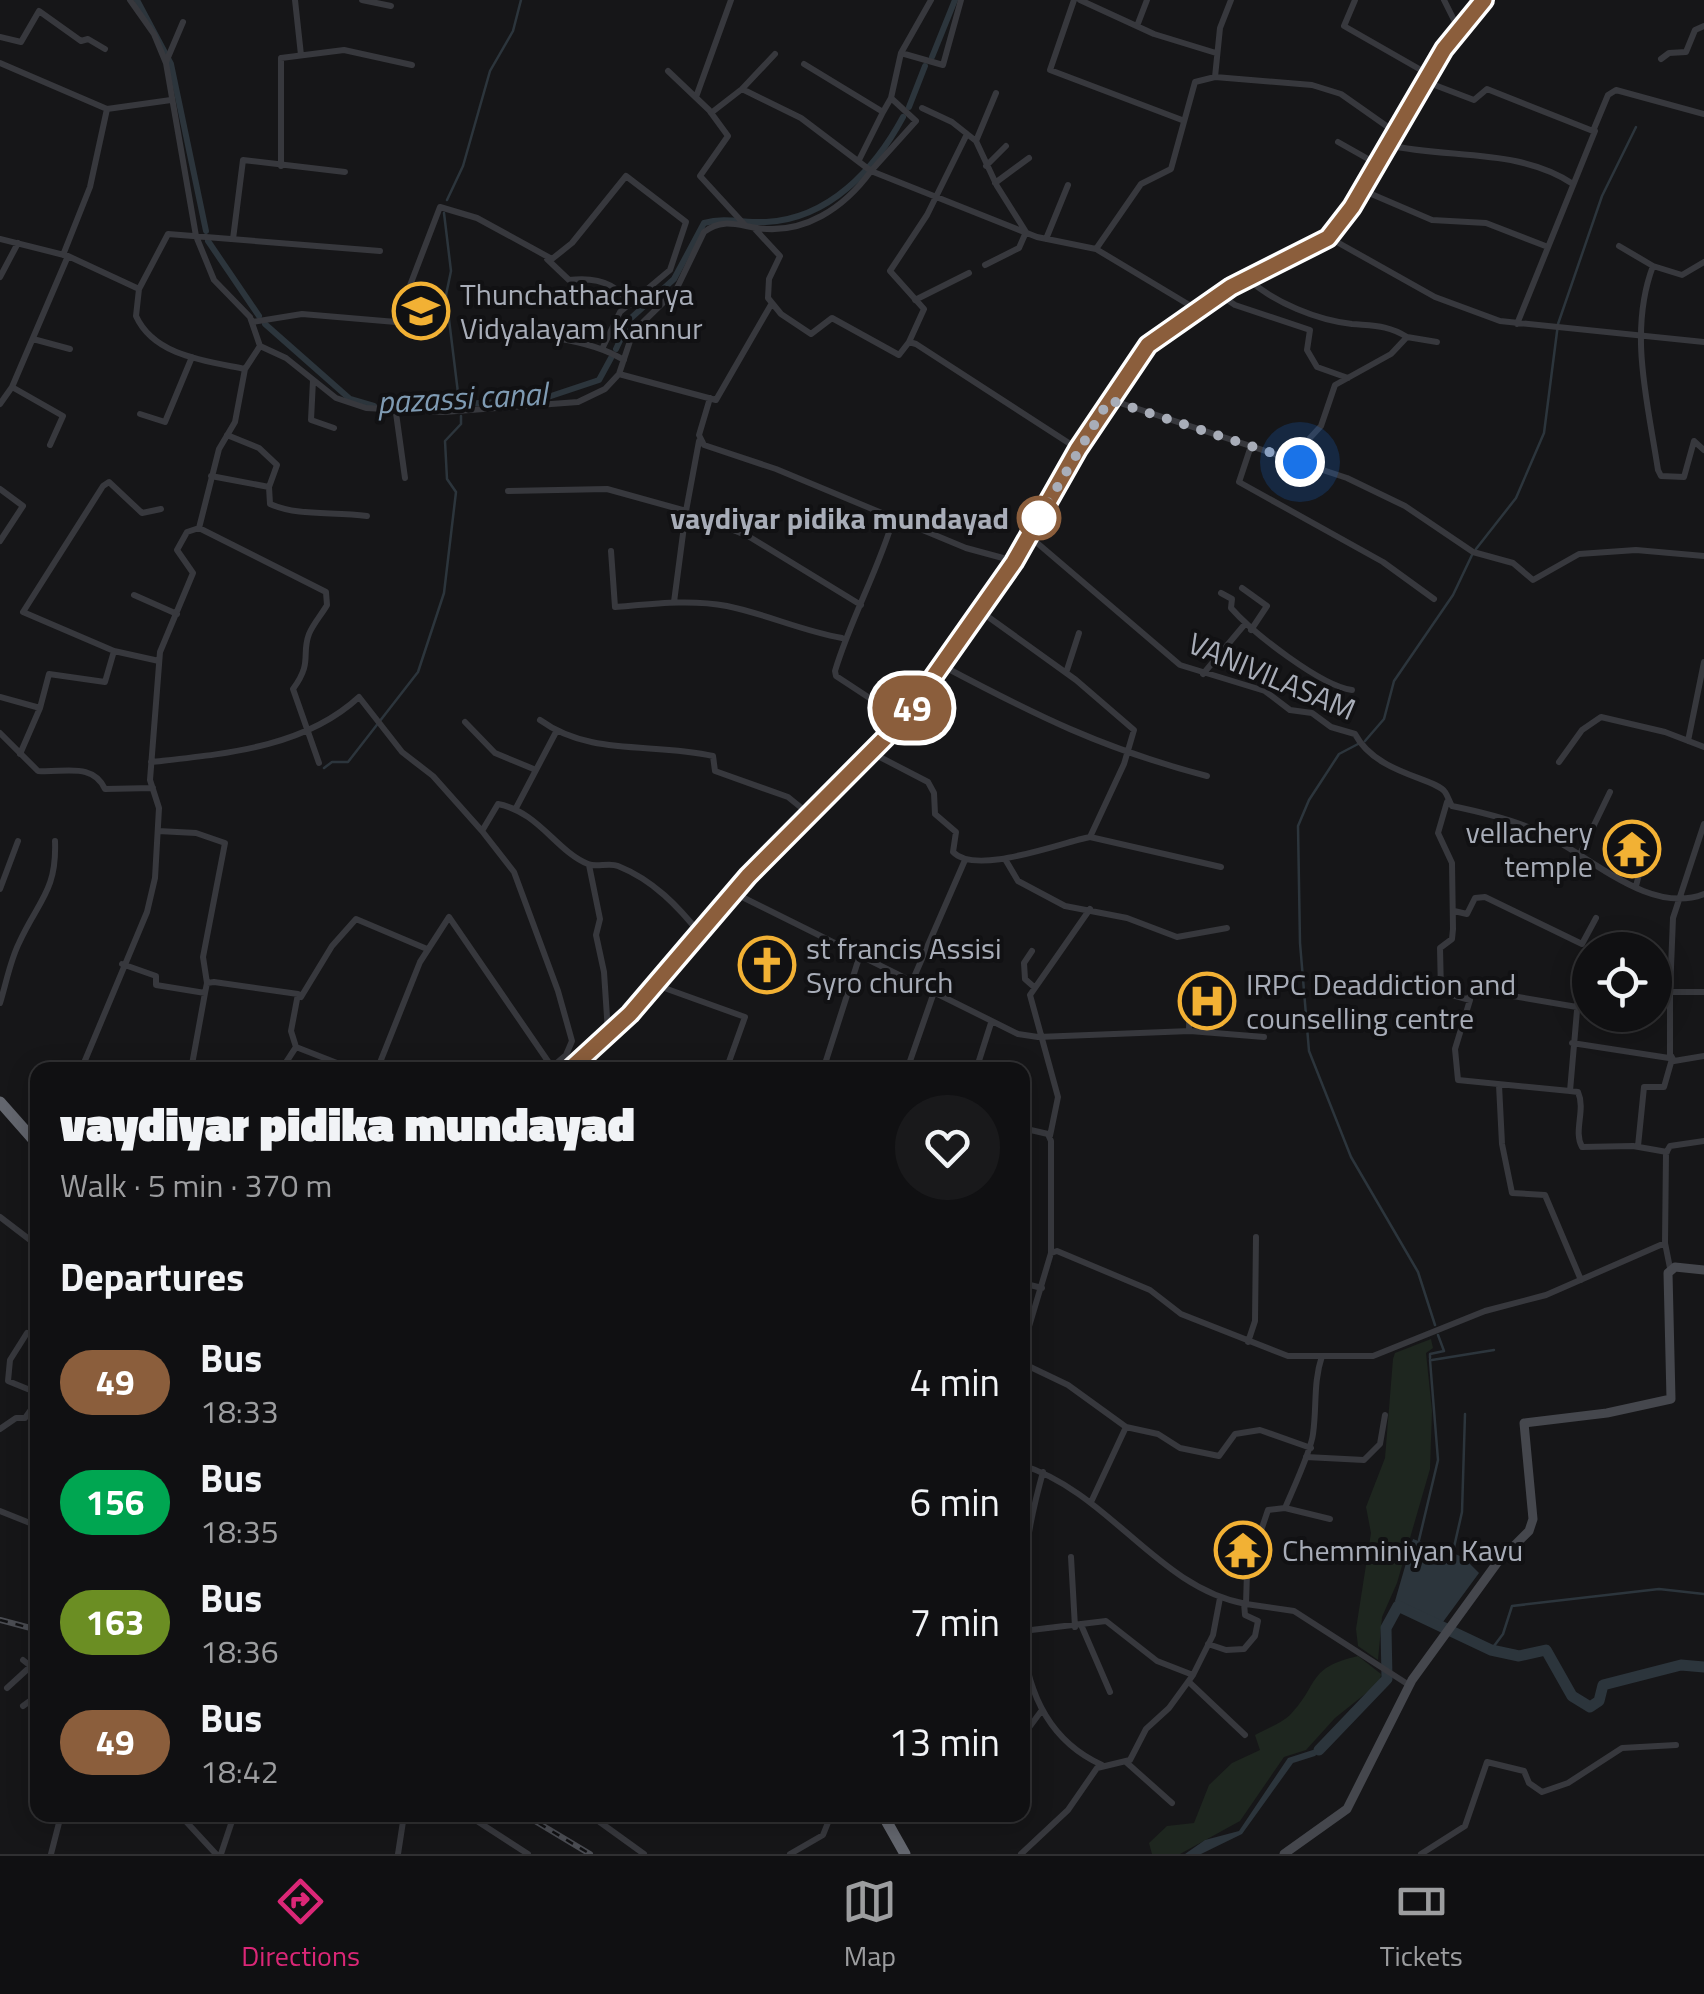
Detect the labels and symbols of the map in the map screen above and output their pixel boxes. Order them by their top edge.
place label: Thunchathacharya Vidyalayam Kannur [460,271,703,351]
school or university icon: Thunchathacharya Vidyalayam Kannur [391,281,451,341]
water label: pazassi canal [376,368,551,425]
your location [1275,437,1325,487]
place label: vaydiyar pidika mundayad [670,495,1009,541]
marker: vaydiyar pidika mundayad [1018,497,1060,539]
street label: VANIVILASAM [1181,620,1363,732]
line badge: 49 [867,676,957,740]
place label: vellachery temple [1466,809,1593,889]
temple icon: vellachery temple [1602,819,1662,879]
place label: st francis Assisi Syro church [806,925,1002,1005]
church icon: st francis Assisi Syro church [737,935,797,995]
place label: IRPC Deaddiction and counselling centre [1246,961,1516,1041]
hospital icon: IRPC Deaddiction and counselling centre [1177,971,1237,1031]
temple icon: Chemminiyan Kavu [1213,1520,1273,1580]
place label: Chemminiyan Kavu [1282,1527,1523,1573]

